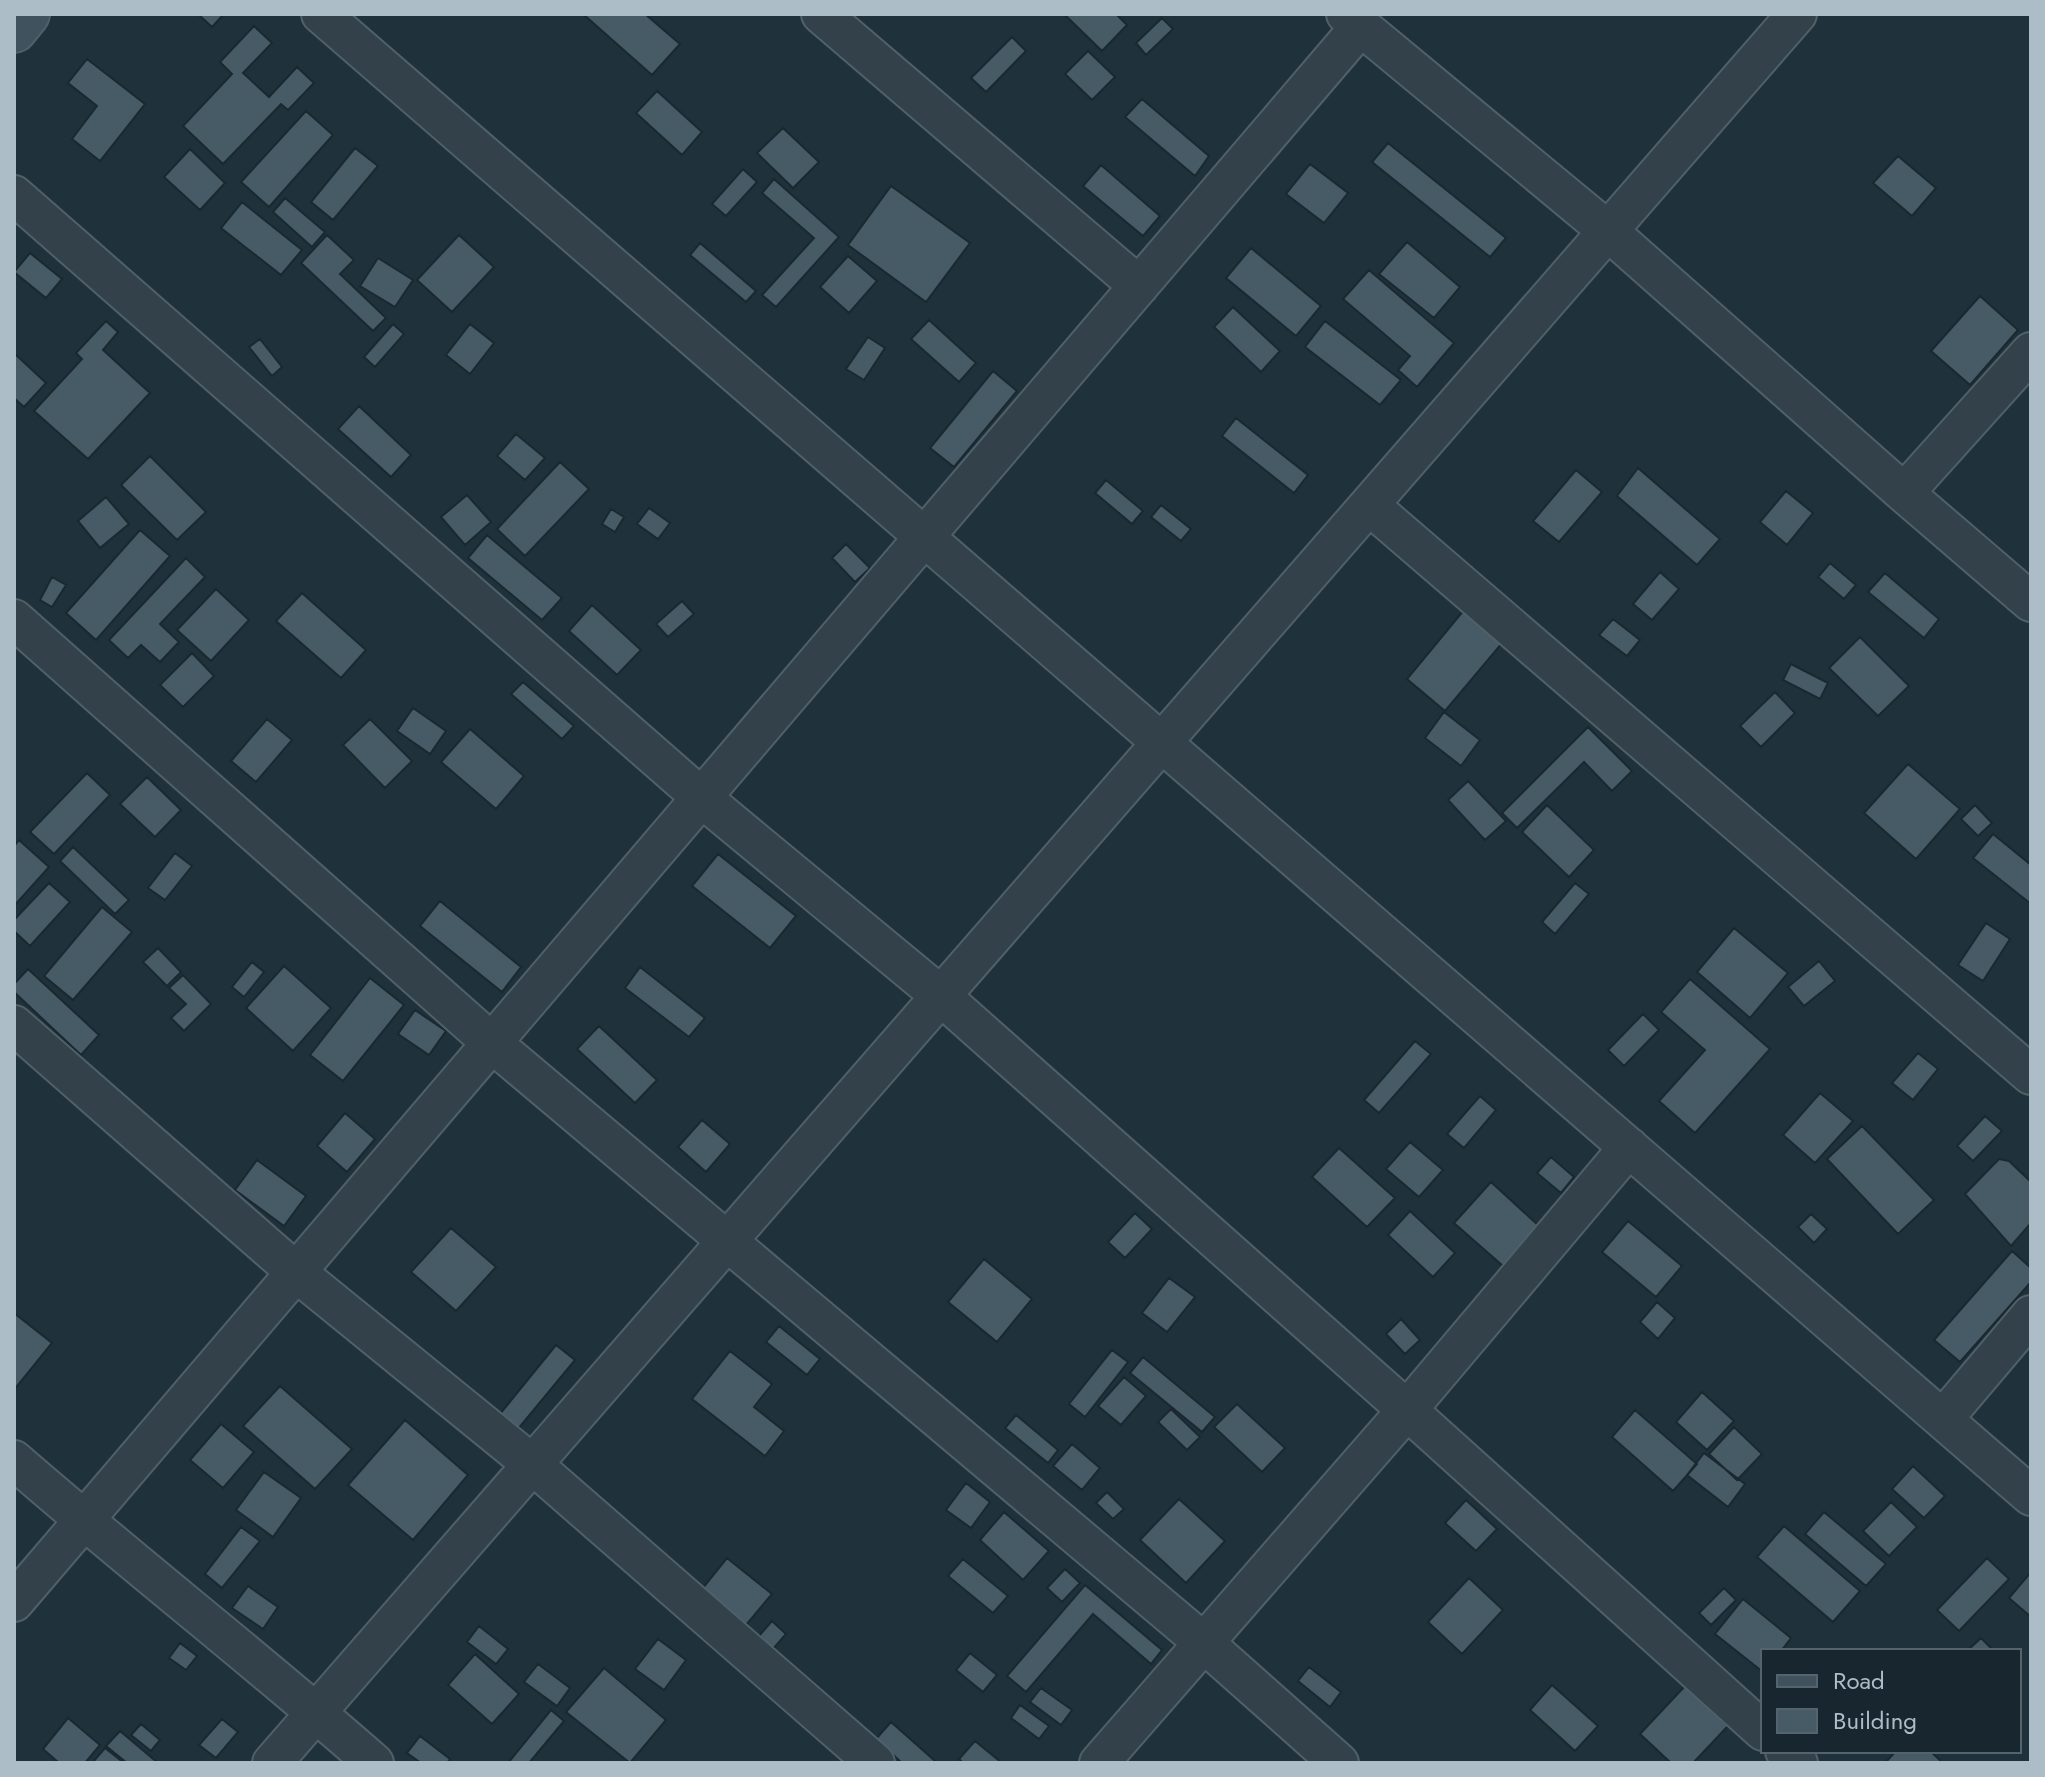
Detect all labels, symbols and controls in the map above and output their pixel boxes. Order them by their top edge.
legend [1761,1649,2021,1753]
text: Road [1833,1663,1885,1698]
text: Building [1833,1703,1917,1738]

